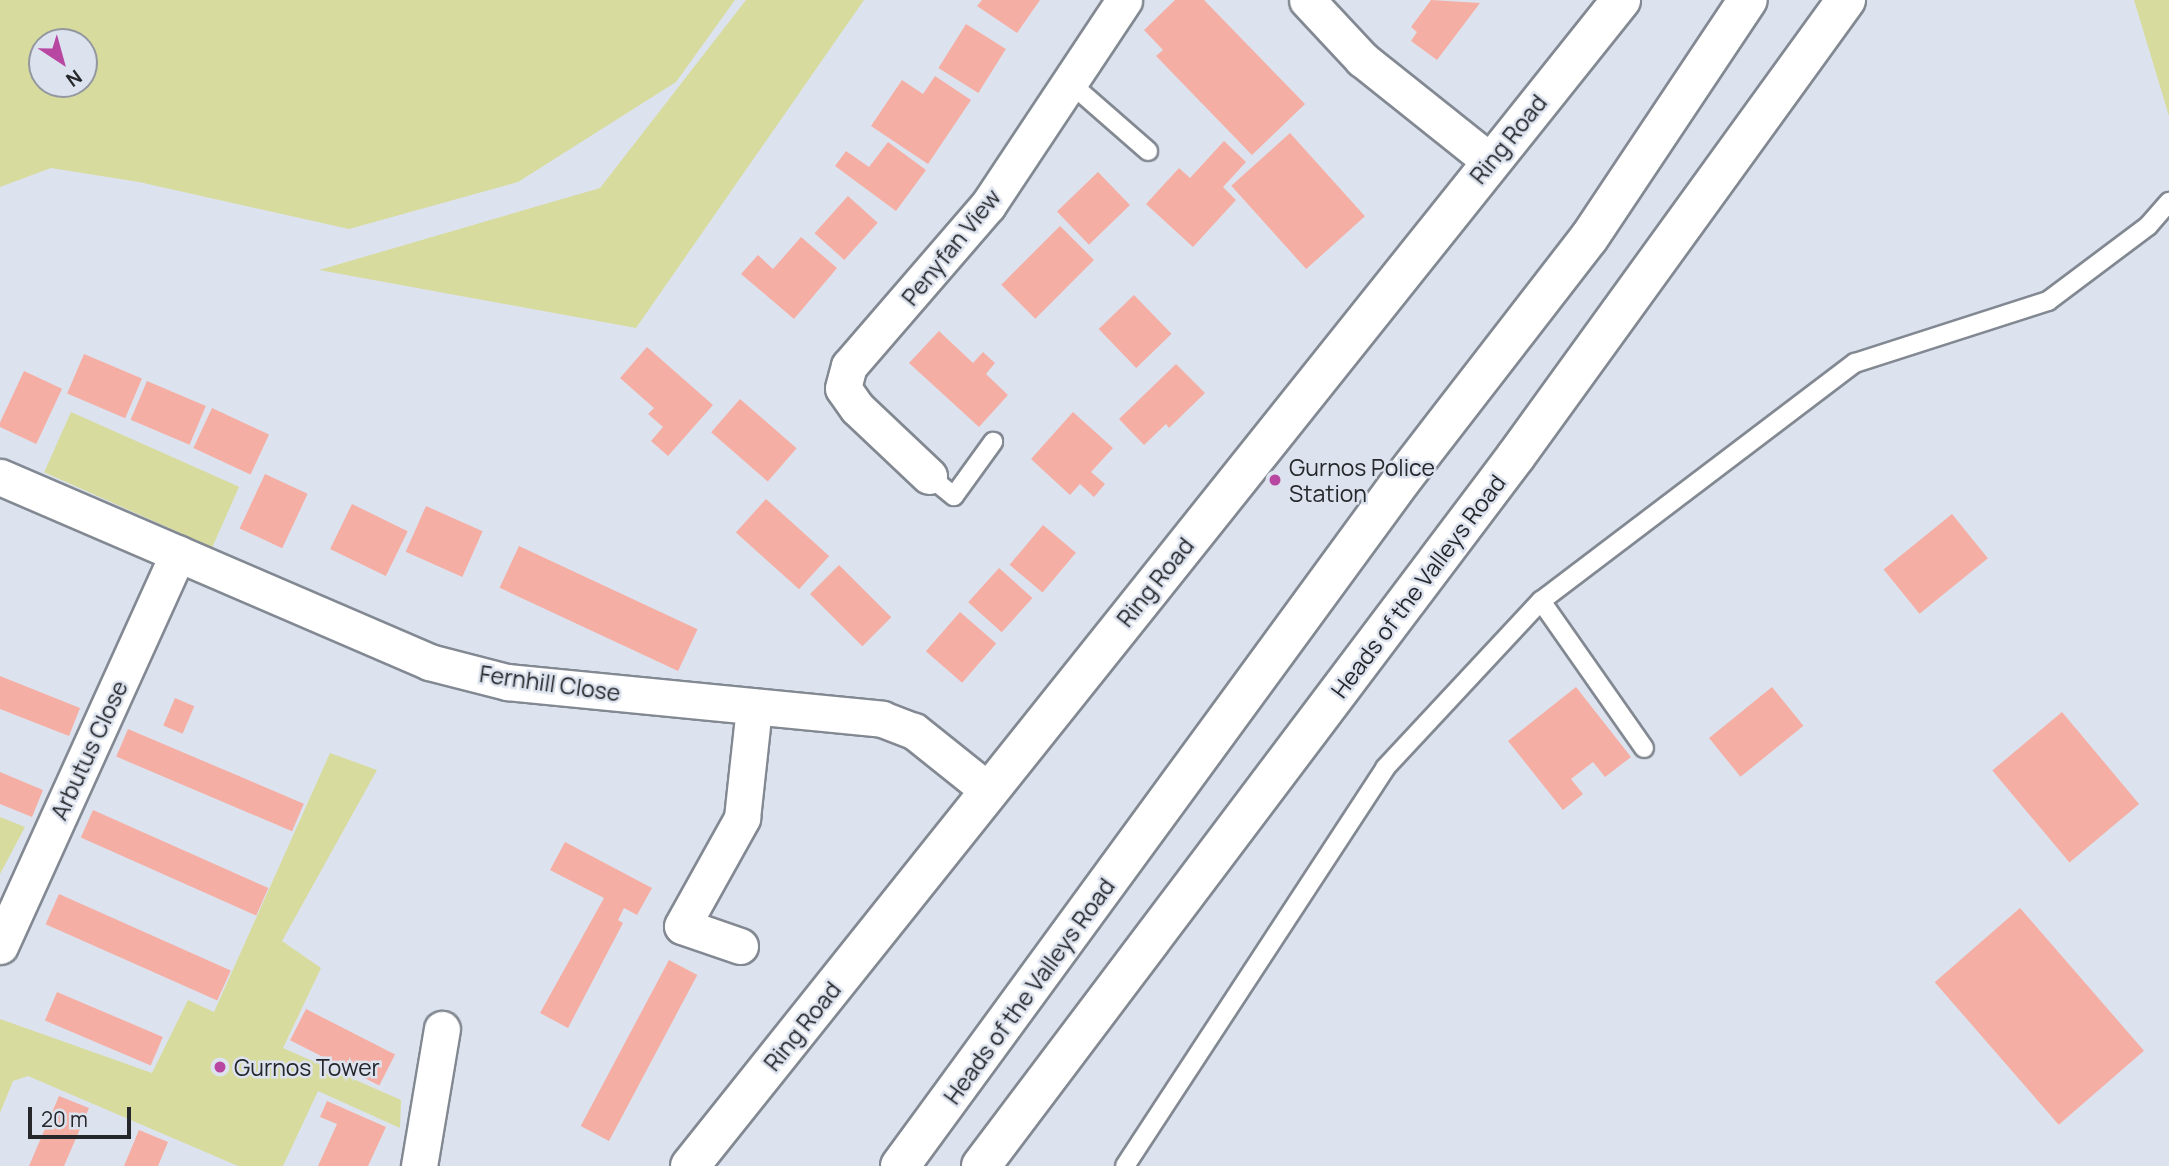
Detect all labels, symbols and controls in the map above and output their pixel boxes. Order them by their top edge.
north arrow [28,28,98,98]
text: N [61,64,87,93]
street label: Ring Road [1464,89,1552,189]
street label: Penyfan View [896,183,1006,311]
place label: Gurnos Police Station [1289,453,1435,507]
street label: Heads of the Valleys Road [1325,469,1511,703]
marker: Gurnos Police Station [1267,472,1283,488]
street label: Ring Road [1111,532,1199,632]
street label: Fernhill Close [478,659,622,707]
street label: Arbutus Close [45,676,133,824]
street label: Heads of the Valleys Road [938,873,1120,1109]
street label: Ring Road [758,976,846,1076]
place label: Gurnos Tower [234,1053,380,1081]
marker: Gurnos Tower [212,1059,228,1075]
scale bar [32,1092,135,1136]
text: 20 m [41,1105,88,1133]

